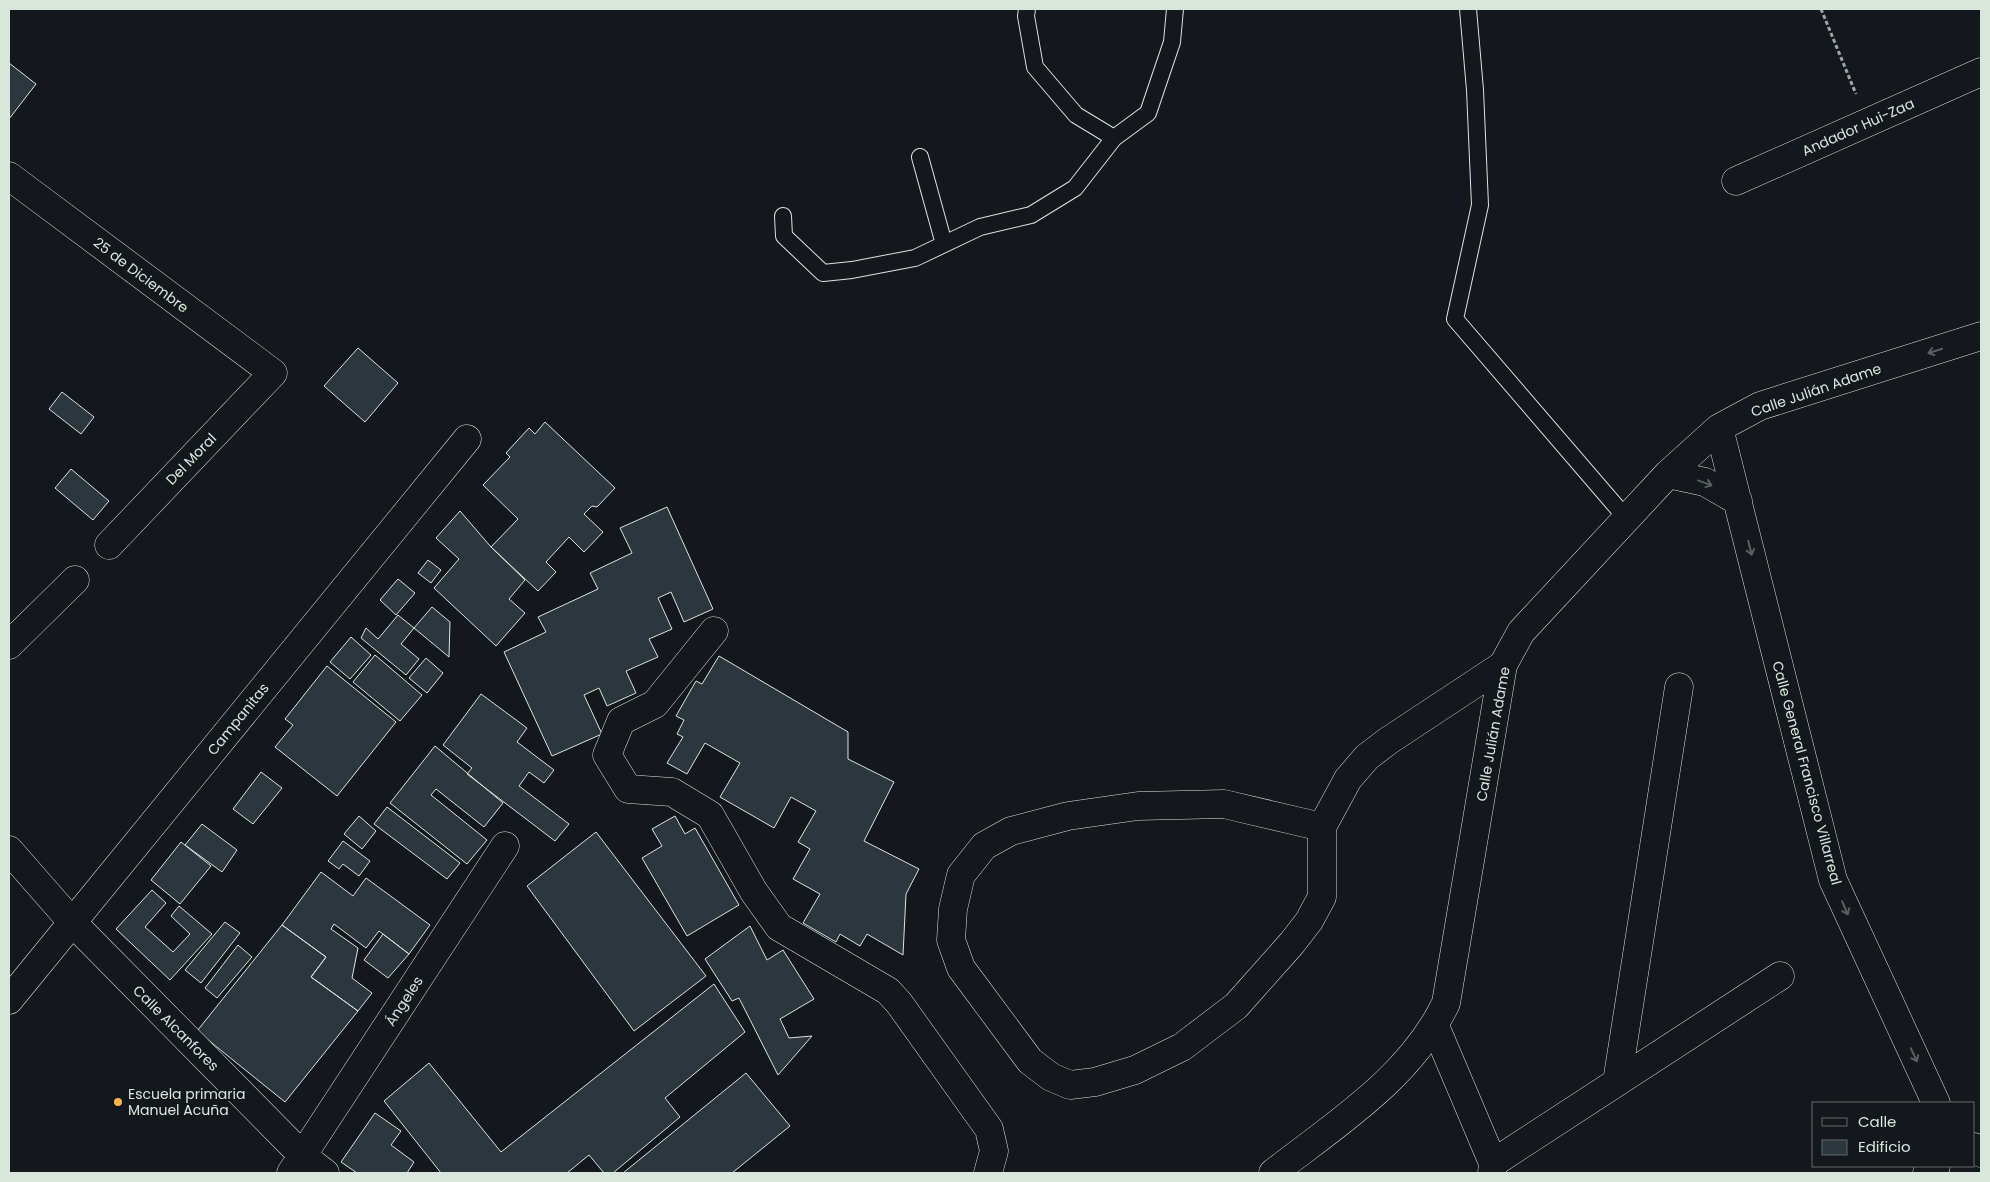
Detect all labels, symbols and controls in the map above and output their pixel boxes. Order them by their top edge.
street label: Andador Hui-Zaa [1799,93,1917,161]
street label: 25 de Diciembre [89,233,193,318]
one-way arrow [1927,347,1943,356]
street label: Calle Julián Adame [1748,358,1884,422]
street label: Del Moral [161,429,221,489]
one-way arrow [1697,479,1712,488]
one-way arrow [1746,540,1755,556]
street label: Calle General Francisco Villarreal [1767,659,1847,887]
street label: Calle Julián Adame [1471,665,1515,803]
street label: Campanitas [203,679,273,759]
one-way arrow [1841,900,1851,915]
street label: Ángeles [380,972,428,1030]
street label: Calle Alcanfores [129,981,223,1075]
one-way arrow [1909,1048,1919,1063]
place label: Escuela primaria Manuel Acuña [128,1084,245,1120]
marker: Escuela primaria Manuel Acuña [112,1096,124,1108]
legend [1812,1102,1975,1167]
text: Calle [1858,1111,1896,1132]
text: Edificio [1858,1136,1911,1157]

